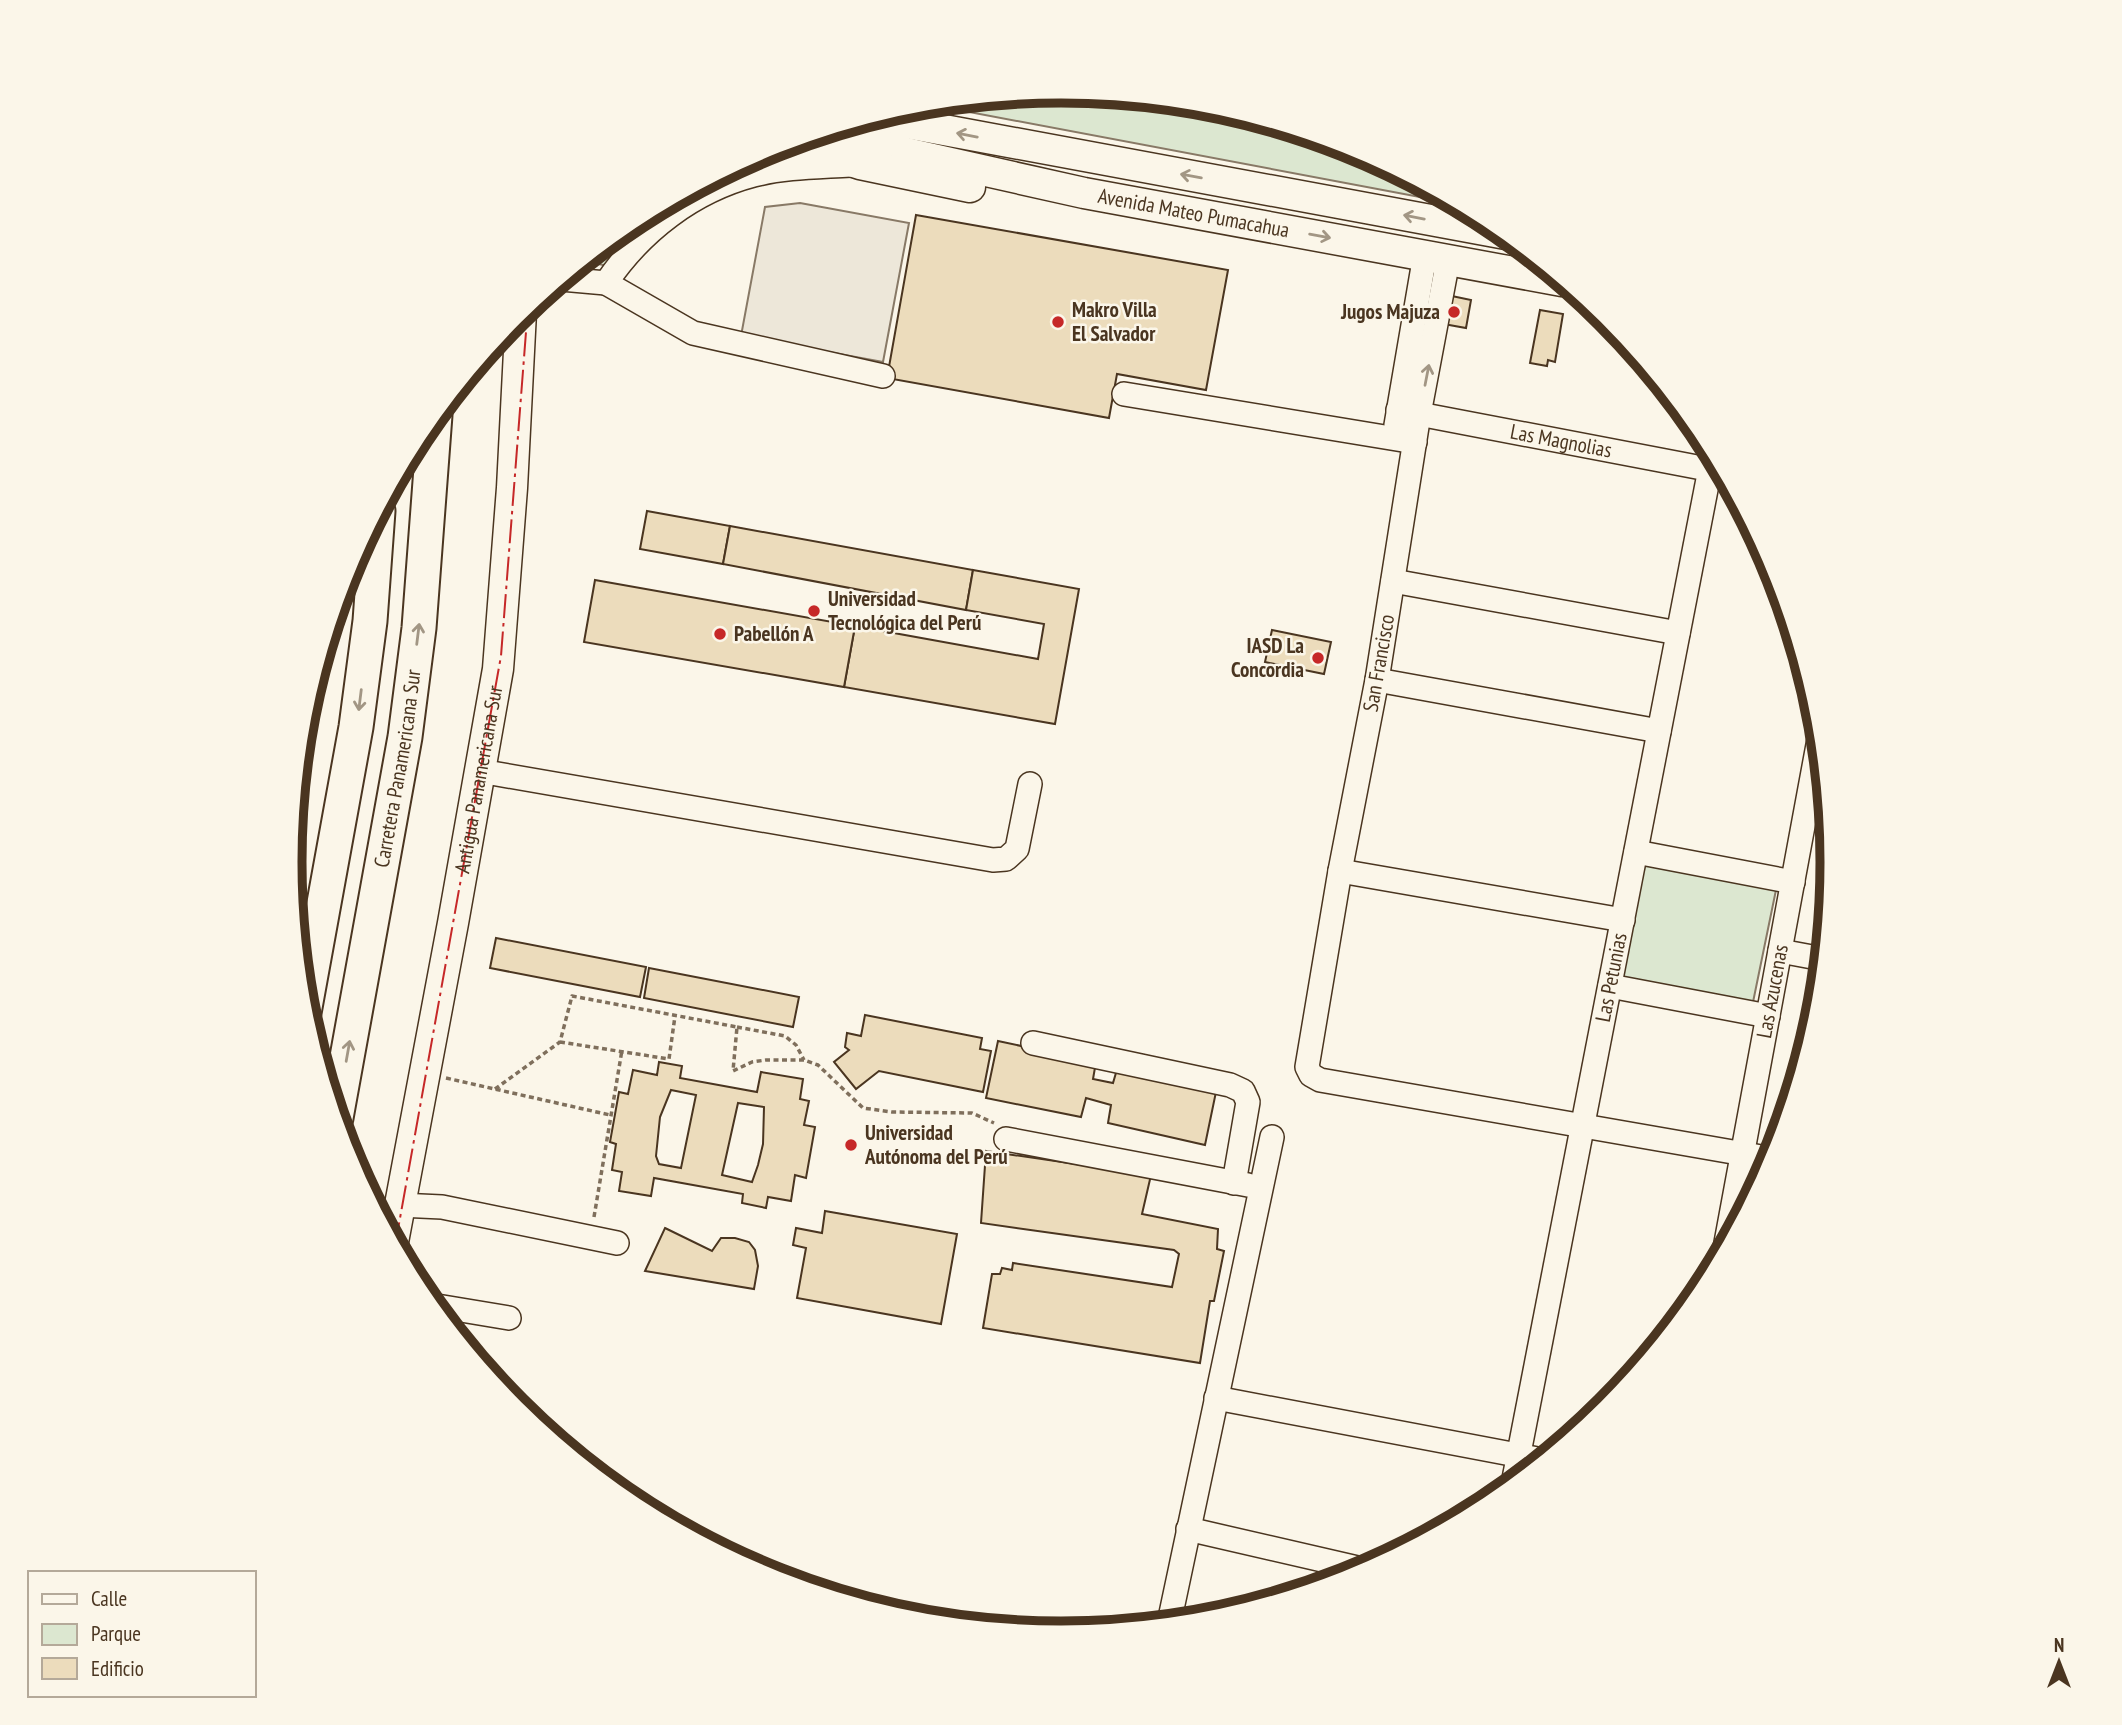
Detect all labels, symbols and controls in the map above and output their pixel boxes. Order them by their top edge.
one-way arrow [956,128,979,141]
one-way arrow [1180,169,1202,183]
street label: Avenida Mateo Pumacahua [1096,182,1292,244]
one-way arrow [1404,209,1426,223]
one-way arrow [1308,230,1331,243]
place label: Makro Villa El Salvador [1072,296,1157,347]
place label: Jugos Majuza [1340,298,1440,325]
marker: Jugos Majuza [1446,304,1462,320]
marker: Makro Villa El Salvador [1050,314,1066,330]
one-way arrow [1421,364,1434,387]
street label: Las Magnolias [1508,418,1614,463]
place label: Universidad Tecnológica del Perú [828,585,981,636]
marker: Universidad Tecnológica del Perú [806,603,822,619]
street label: San Francisco [1357,612,1400,714]
place label: Pabellón A [734,620,814,647]
one-way arrow [412,623,425,645]
marker: Pabellón A [712,626,728,642]
place label: IASD La Concordia [1231,632,1304,683]
marker: IASD La Concordia [1310,650,1326,666]
street label: Carretera Panamericana Sur [368,668,427,870]
street label: Antigua Panamericana Sur [448,683,508,875]
one-way arrow [353,689,366,711]
street label: Las Petunias [1589,931,1633,1024]
street label: Las Azucenas [1750,942,1794,1040]
one-way arrow [342,1040,356,1063]
place label: Universidad Autónoma del Perú [864,1119,1008,1170]
marker: Universidad Autónoma del Perú [843,1137,859,1153]
legend [28,1571,256,1697]
text: Calle [91,1585,127,1612]
text: Parque [91,1620,141,1647]
north arrow [2024,1627,2094,1697]
text: N [2054,1633,2064,1657]
text: Edificio [91,1655,144,1682]

